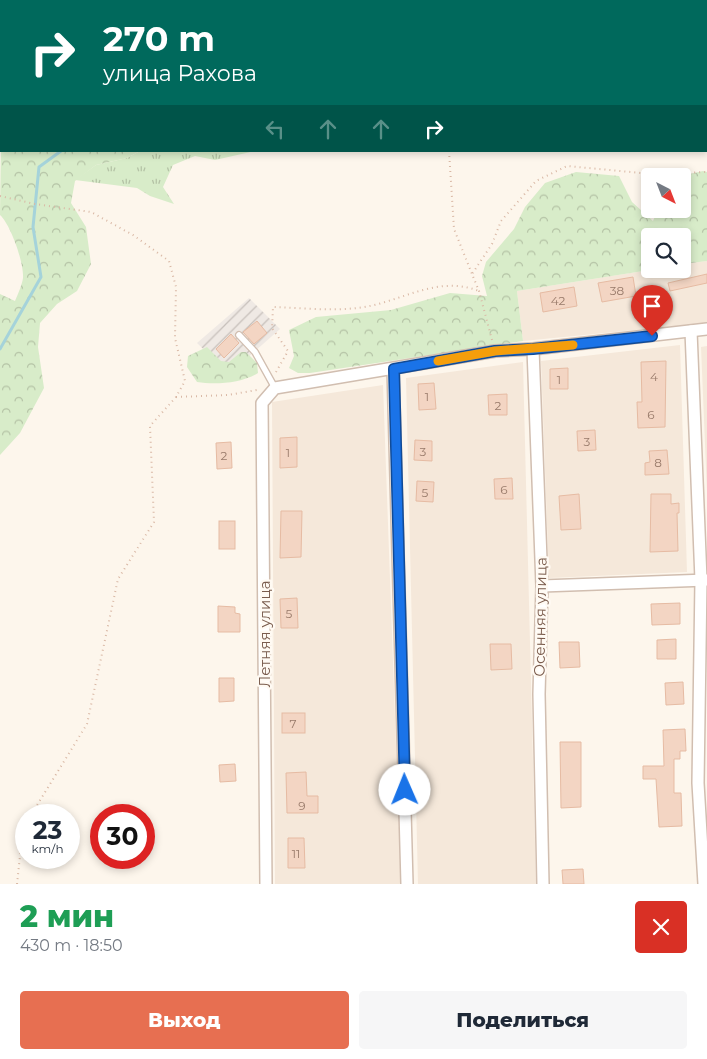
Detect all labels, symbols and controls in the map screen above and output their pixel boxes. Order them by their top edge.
text: 270 m [103,17,215,60]
icon: right [20,20,85,85]
text: улица Рахова [103,60,257,87]
icon: left [261,115,289,143]
icon: ahead [314,115,342,143]
icon: ahead [367,115,395,143]
icon: right [420,115,448,143]
north arrow [641,168,691,218]
map controls [641,168,691,278]
button: search [641,228,691,278]
house number: 38 [610,283,625,298]
pin [631,285,673,336]
icon: arrive [638,292,666,320]
house number: 42 [551,293,566,308]
house number: 4 [650,369,658,384]
house number: 1 [557,372,561,387]
house number: 1 [425,389,429,404]
house number: 2 [495,398,502,413]
house number: 6 [647,407,655,422]
house number: 3 [584,434,591,449]
house number: 3 [420,444,427,459]
house number: 1 [286,445,290,460]
house number: 2 [221,448,228,463]
house number: 8 [654,455,662,470]
house number: 6 [500,482,508,497]
house number: 5 [422,485,429,500]
street label: Осенняя улица [529,557,551,677]
street label: Летняя улица [255,581,274,687]
house number: 5 [286,606,293,621]
house number: 7 [289,716,297,731]
position arrow [378,763,430,815]
house number: 9 [298,798,306,813]
speed limit sign: 30 [90,804,155,869]
text: 23 [33,815,62,845]
text: km/h [31,841,64,856]
house number: 11 [292,846,300,861]
text: 2 мин [20,898,114,935]
button: close [635,901,687,953]
text: 430 m · 18:50 [20,936,123,955]
button: Выход [20,991,349,1049]
button: Поделиться [359,991,687,1049]

